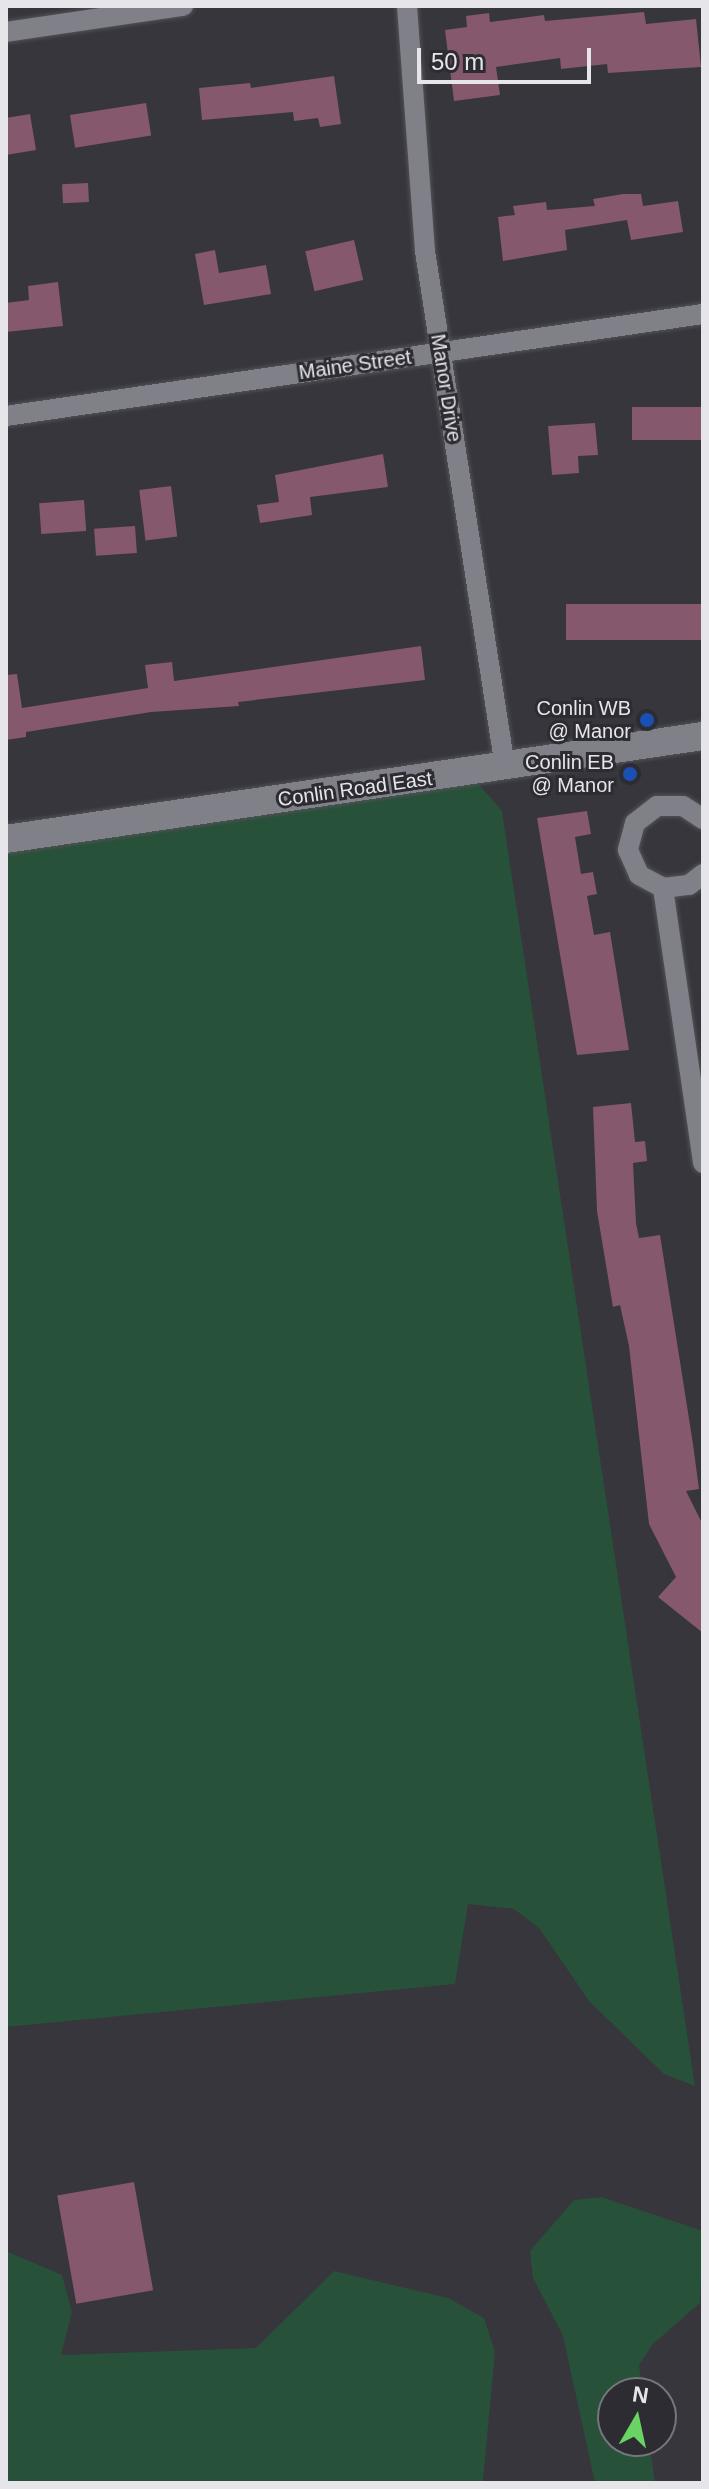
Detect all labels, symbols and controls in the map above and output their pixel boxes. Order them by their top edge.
scale bar [421,32,595,82]
text: 50 m [431,48,484,75]
street label: Manor Drive [426,332,466,444]
street label: Maine Street [297,345,413,385]
place label: Conlin WB @ Manor [537,696,631,743]
marker: Conlin WB @ Manor [638,711,656,729]
place label: Conlin EB @ Manor [525,750,614,797]
marker: Conlin EB @ Manor [621,765,639,783]
street label: Conlin Road East [276,766,434,812]
north arrow [597,2377,677,2457]
text: N [631,2381,650,2408]

